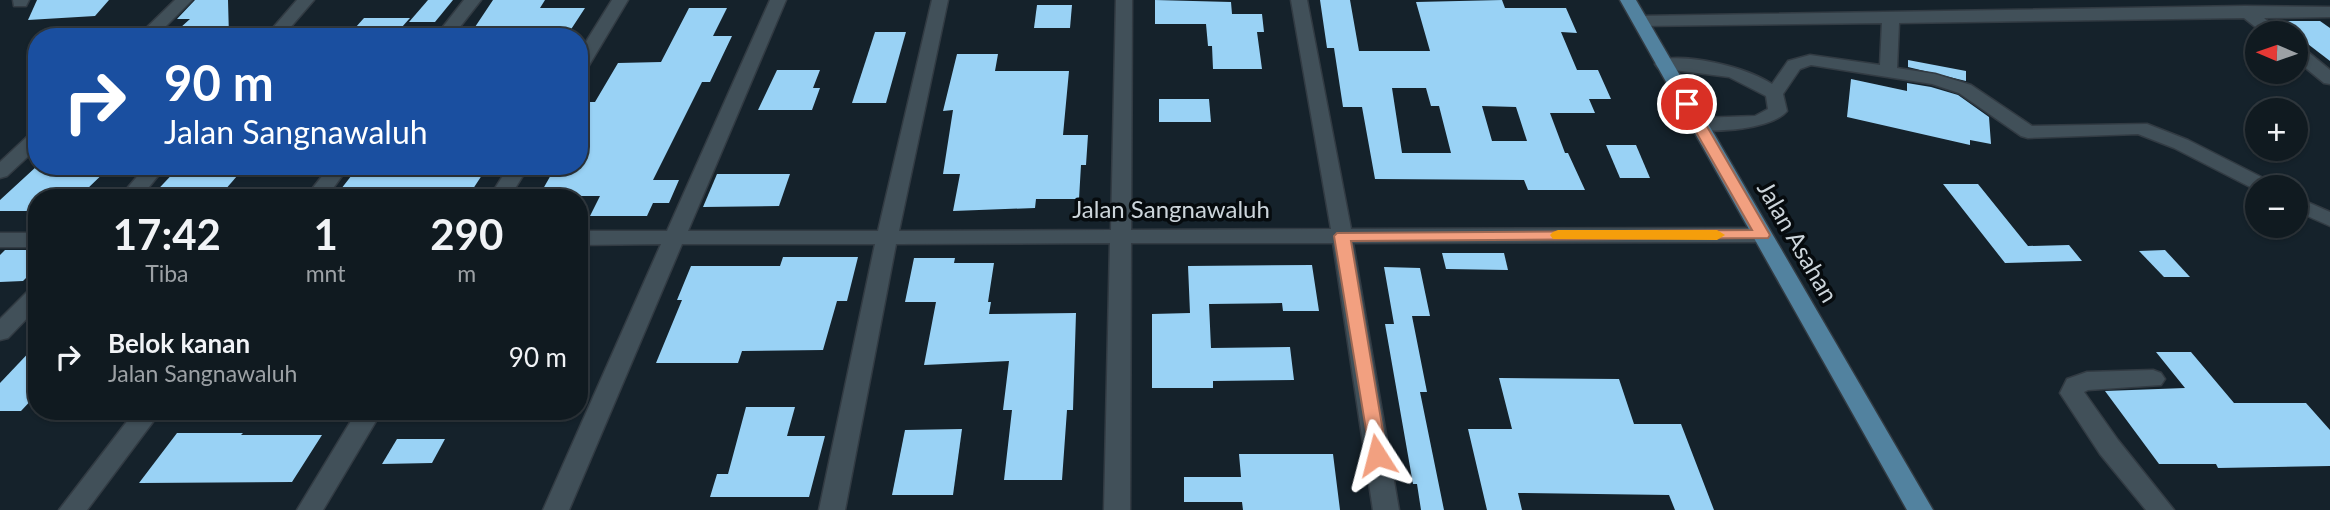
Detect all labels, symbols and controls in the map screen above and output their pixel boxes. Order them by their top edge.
north arrow [2245,21,2308,84]
map controls [2245,21,2308,238]
text: 90 m [164,53,274,111]
icon: right [49,56,140,147]
pin [1657,74,1717,134]
icon: arrive [1668,85,1706,123]
button: + [2245,98,2308,161]
text: Jalan Sangnawaluh [164,112,428,151]
street label: Jalan Asahan [1752,175,1845,307]
button: − [2245,175,2308,238]
street label: Jalan Sangnawaluh [1072,194,1270,223]
text: 17:42 [113,209,221,259]
text: 1 [313,209,338,259]
text: 290 [430,209,503,259]
text: Tiba [145,259,188,287]
text: mnt [306,259,345,287]
text: m [457,259,476,287]
text: Belok kanan [108,327,250,359]
icon: right [49,338,87,376]
text: 90 m [509,341,567,373]
text: Jalan Sangnawaluh [108,359,297,387]
position arrow [1340,418,1414,492]

